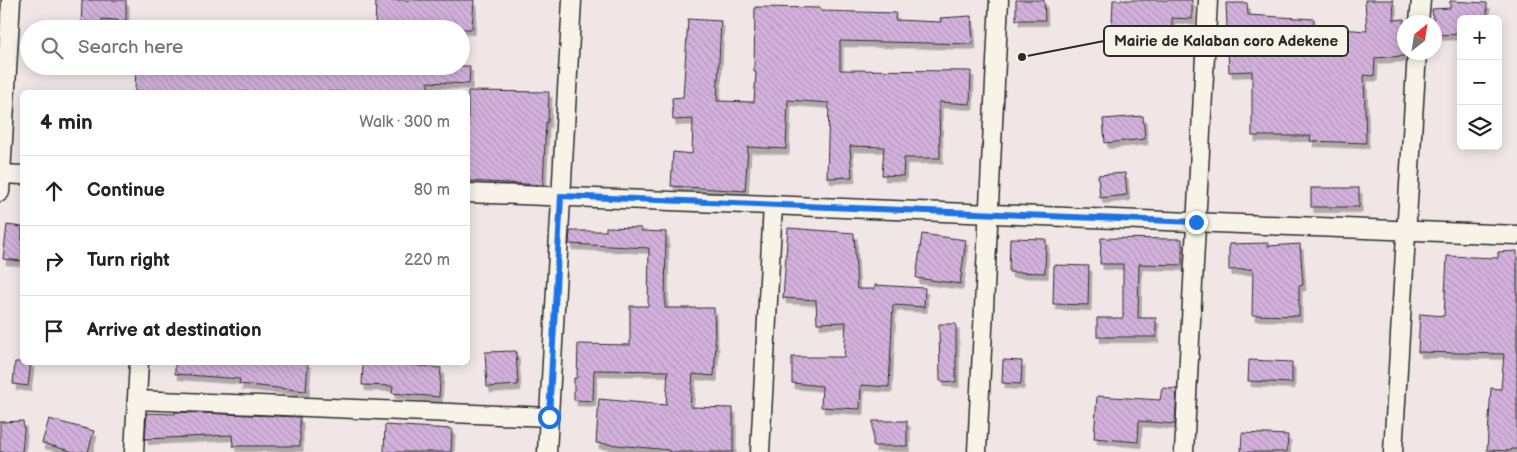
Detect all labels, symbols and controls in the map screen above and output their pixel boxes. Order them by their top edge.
north arrow [1397,15,1442,60]
map controls [1457,15,1502,150]
button: + [1457,15,1502,60]
search box [20,20,470,75]
callout: Mairie de Kalaban coro Adekene [1104,26,1348,56]
text: Mairie de Kalaban coro Adekene [1114,32,1338,51]
icon: search [38,34,66,62]
text: Search here [78,36,183,59]
button: − [1457,60,1502,105]
button: layers [1457,105,1502,150]
text: 4 min [40,110,93,135]
text: Walk · 300 m [359,113,450,132]
icon: ahead [40,177,68,205]
text: Continue [87,179,165,202]
text: 80 m [414,181,450,200]
route end [1185,211,1208,234]
icon: right [40,247,68,275]
text: Turn right [87,249,170,272]
text: 220 m [404,251,450,270]
icon: arrive [40,317,68,345]
text: Arrive at destination [87,319,262,342]
route start [538,406,561,429]

